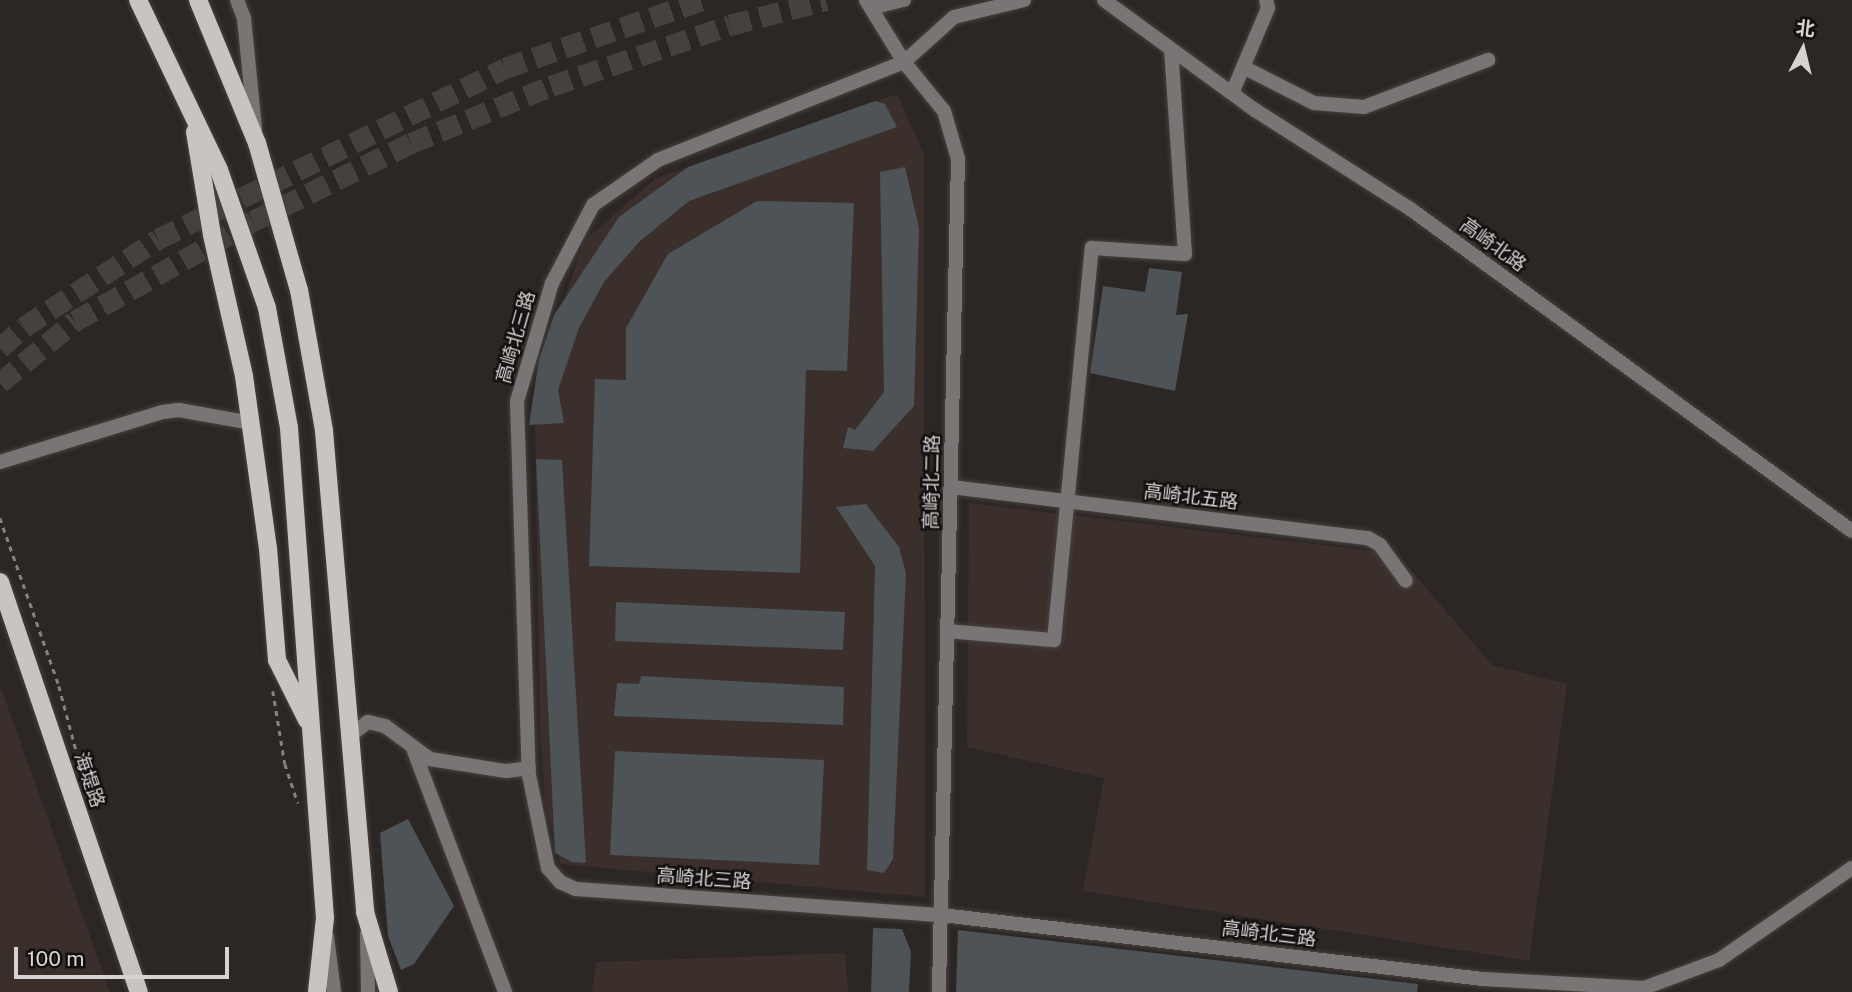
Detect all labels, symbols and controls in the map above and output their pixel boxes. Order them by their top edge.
north arrow [1768,14,1838,84]
text: 北 [1795,16,1816,40]
street label: 高崎北路 [1456,213,1530,277]
street label: 高崎北三路 [492,288,540,386]
street label: 高崎北二路 [920,434,944,530]
street label: 高崎北五路 [1142,480,1240,514]
street label: 海堤路 [69,749,109,811]
street label: 高崎北三路 [656,864,752,894]
street label: 高崎北三路 [1220,917,1318,951]
scale bar [18,932,233,976]
text: 100 m [27,946,84,971]

